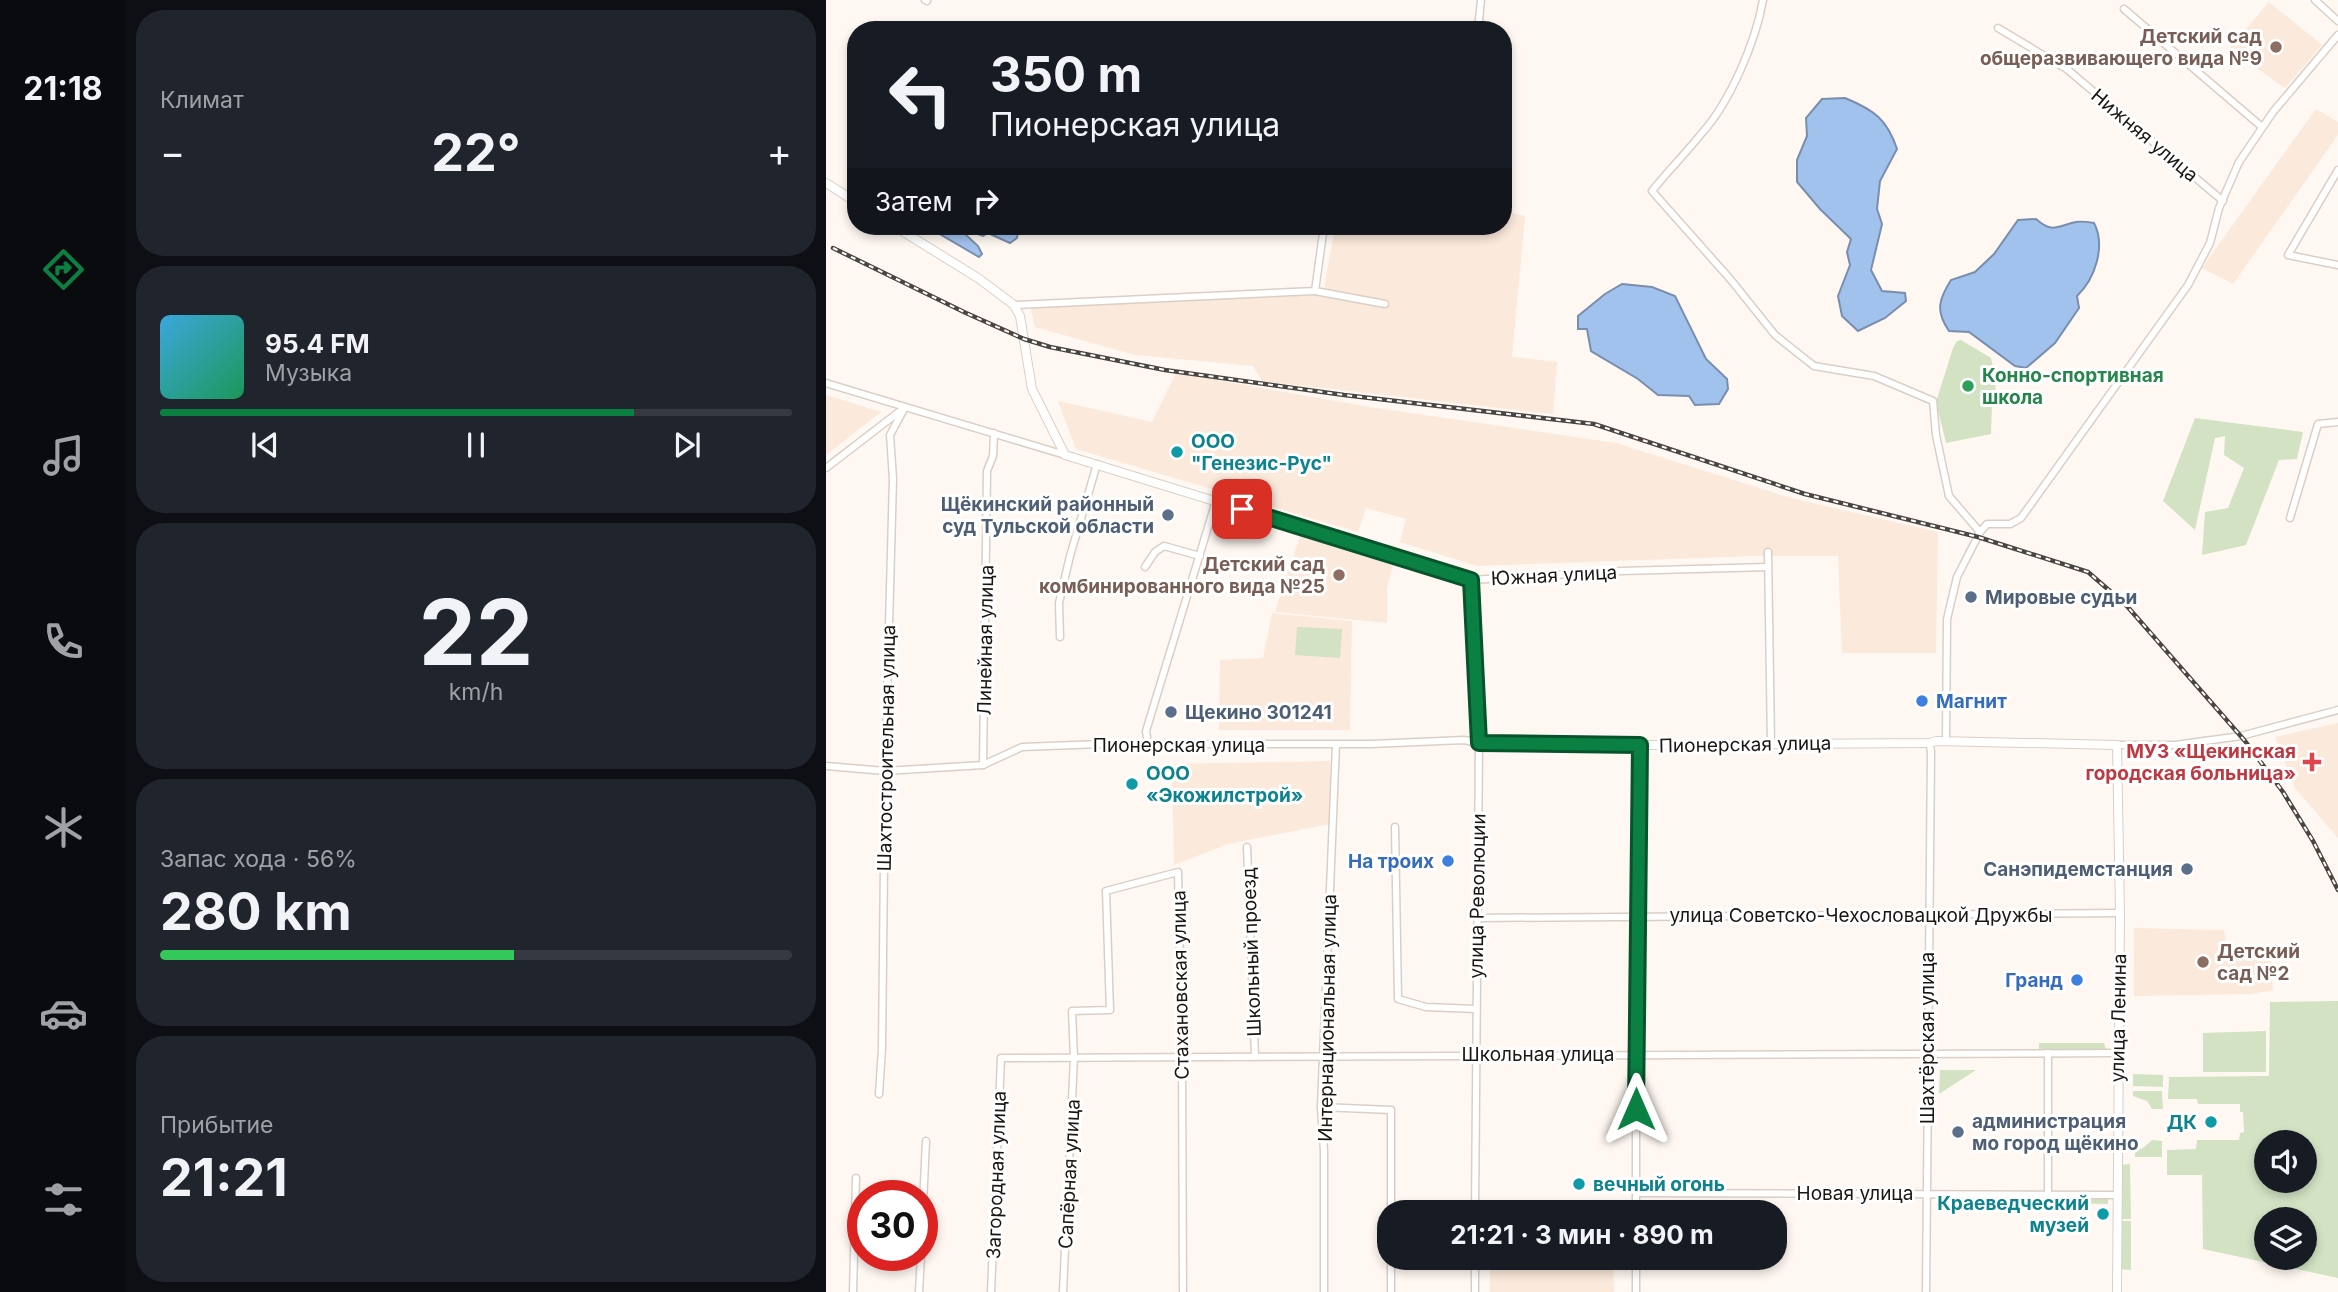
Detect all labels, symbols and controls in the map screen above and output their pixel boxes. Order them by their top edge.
place label: Детский сад общеразвивающего вида №9 [1980,25,2262,70]
marker: Детский сад общеразвивающего вида №9 [2268,39,2284,55]
text: 350 m [990,45,1142,104]
icon: left [875,49,966,140]
text: 21:18 [23,69,103,108]
street label: Нижняя улица [2087,84,2203,187]
text: Климат [160,86,244,114]
text: Пионерская улица [990,105,1280,144]
text: 22° [431,121,521,184]
text: − [160,129,185,175]
text: + [767,129,792,175]
icon: right [967,182,1005,220]
text: Затем [875,186,953,217]
icon: directions [39,245,88,294]
text: 95.4 FM [265,328,370,359]
text: Музыка [265,359,352,387]
place label: Конно-спортивная школа [1982,364,2164,409]
marker: Конно-спортивная школа [1960,378,1976,394]
icon: previous [246,426,284,464]
icon: pause [457,426,495,464]
icon: next [668,426,706,464]
place label: ООО "Генезис-Рус" [1191,430,1332,475]
icon: music [39,431,88,480]
marker: ООО "Генезис-Рус" [1169,444,1185,460]
pin [1212,479,1272,539]
icon: arrive [1223,490,1261,528]
place label: Щёкинский районный суд Тульской области [941,493,1154,538]
marker: Щёкинский районный суд Тульской области [1160,507,1176,523]
place label: Детский сад комбинированного вида №25 [1039,553,1325,598]
street label: Южная улица [1490,561,1618,590]
street label: Линейная улица [973,564,998,716]
marker: Детский сад комбинированного вида №25 [1331,567,1347,583]
text: 22 [419,577,533,687]
place label: Мировые судьи [1985,586,2137,609]
marker: Мировые судьи [1963,589,1979,605]
icon: phone [39,617,88,666]
street label: Шахтостроительная улица [873,624,900,872]
text: km/h [449,678,503,706]
place label: Магнит [1936,690,2007,713]
marker: Магнит [1914,693,1930,709]
place label: Щекино 301241 [1185,701,1332,724]
marker: Щекино 301241 [1163,704,1179,720]
street label: Пионерская улица [1659,731,1831,758]
street label: Пионерская улица [1093,734,1265,757]
place label: МУЗ «Щекинская городская больница» [2086,740,2296,785]
marker: МУЗ «Щекинская городская больница» [2302,752,2322,772]
place label: ООО «Экожилстрой» [1146,762,1303,807]
marker: ООО «Экожилстрой» [1124,776,1140,792]
icon: climate [39,803,88,852]
street label: улица Революции [1465,813,1490,979]
text: Запас хода · 56% [160,845,357,873]
place label: На троих [1348,850,1434,873]
marker: На троих [1440,853,1456,869]
place label: Санэпидемстанция [1983,858,2173,881]
marker: Санэпидемстанция [2179,861,2195,877]
street label: Школьный проезд [1237,867,1266,1037]
text: 280 km [160,880,352,943]
street label: Стахановская улица [1167,890,1194,1080]
street label: Интернациональная улица [1314,894,1341,1142]
street label: улица Советско-Чехословацкой Дружбы [1669,904,2053,927]
place label: Детский сад №2 [2217,940,2300,985]
street label: Шахтёрская улица [1916,952,1939,1124]
street label: улица Ленина [2106,953,2131,1083]
marker: Детский сад №2 [2195,954,2211,970]
place label: Гранд [2005,969,2063,992]
marker: Гранд [2069,972,2085,988]
icon: car [39,989,88,1038]
street label: Школьная улица [1462,1043,1614,1066]
position arrow [1599,1072,1673,1146]
street label: Загородная улица [982,1090,1011,1260]
street label: Сапёрная улица [1054,1098,1085,1250]
place label: администрация мо город щёкино [1972,1110,2139,1155]
text: Прибытие [160,1111,273,1139]
place label: ДК [2167,1111,2197,1134]
marker: ДК [2203,1114,2219,1130]
marker: администрация мо город щёкино [1950,1124,1966,1140]
map controls [2254,1130,2317,1270]
button: sound [2254,1130,2317,1193]
text: 21:21 [160,1146,288,1209]
place label: вечный огонь [1593,1173,1725,1196]
icon: filters [39,1175,88,1224]
marker: вечный огонь [1571,1176,1587,1192]
speed limit sign: 30 [847,1180,938,1271]
street label: Новая улица [1797,1182,1913,1205]
place label: Краеведческий музей [1937,1192,2089,1237]
marker: Краеведческий музей [2095,1206,2111,1222]
button: layers [2254,1207,2317,1270]
text: 21:21 · 3 мин · 890 m [1450,1219,1714,1250]

